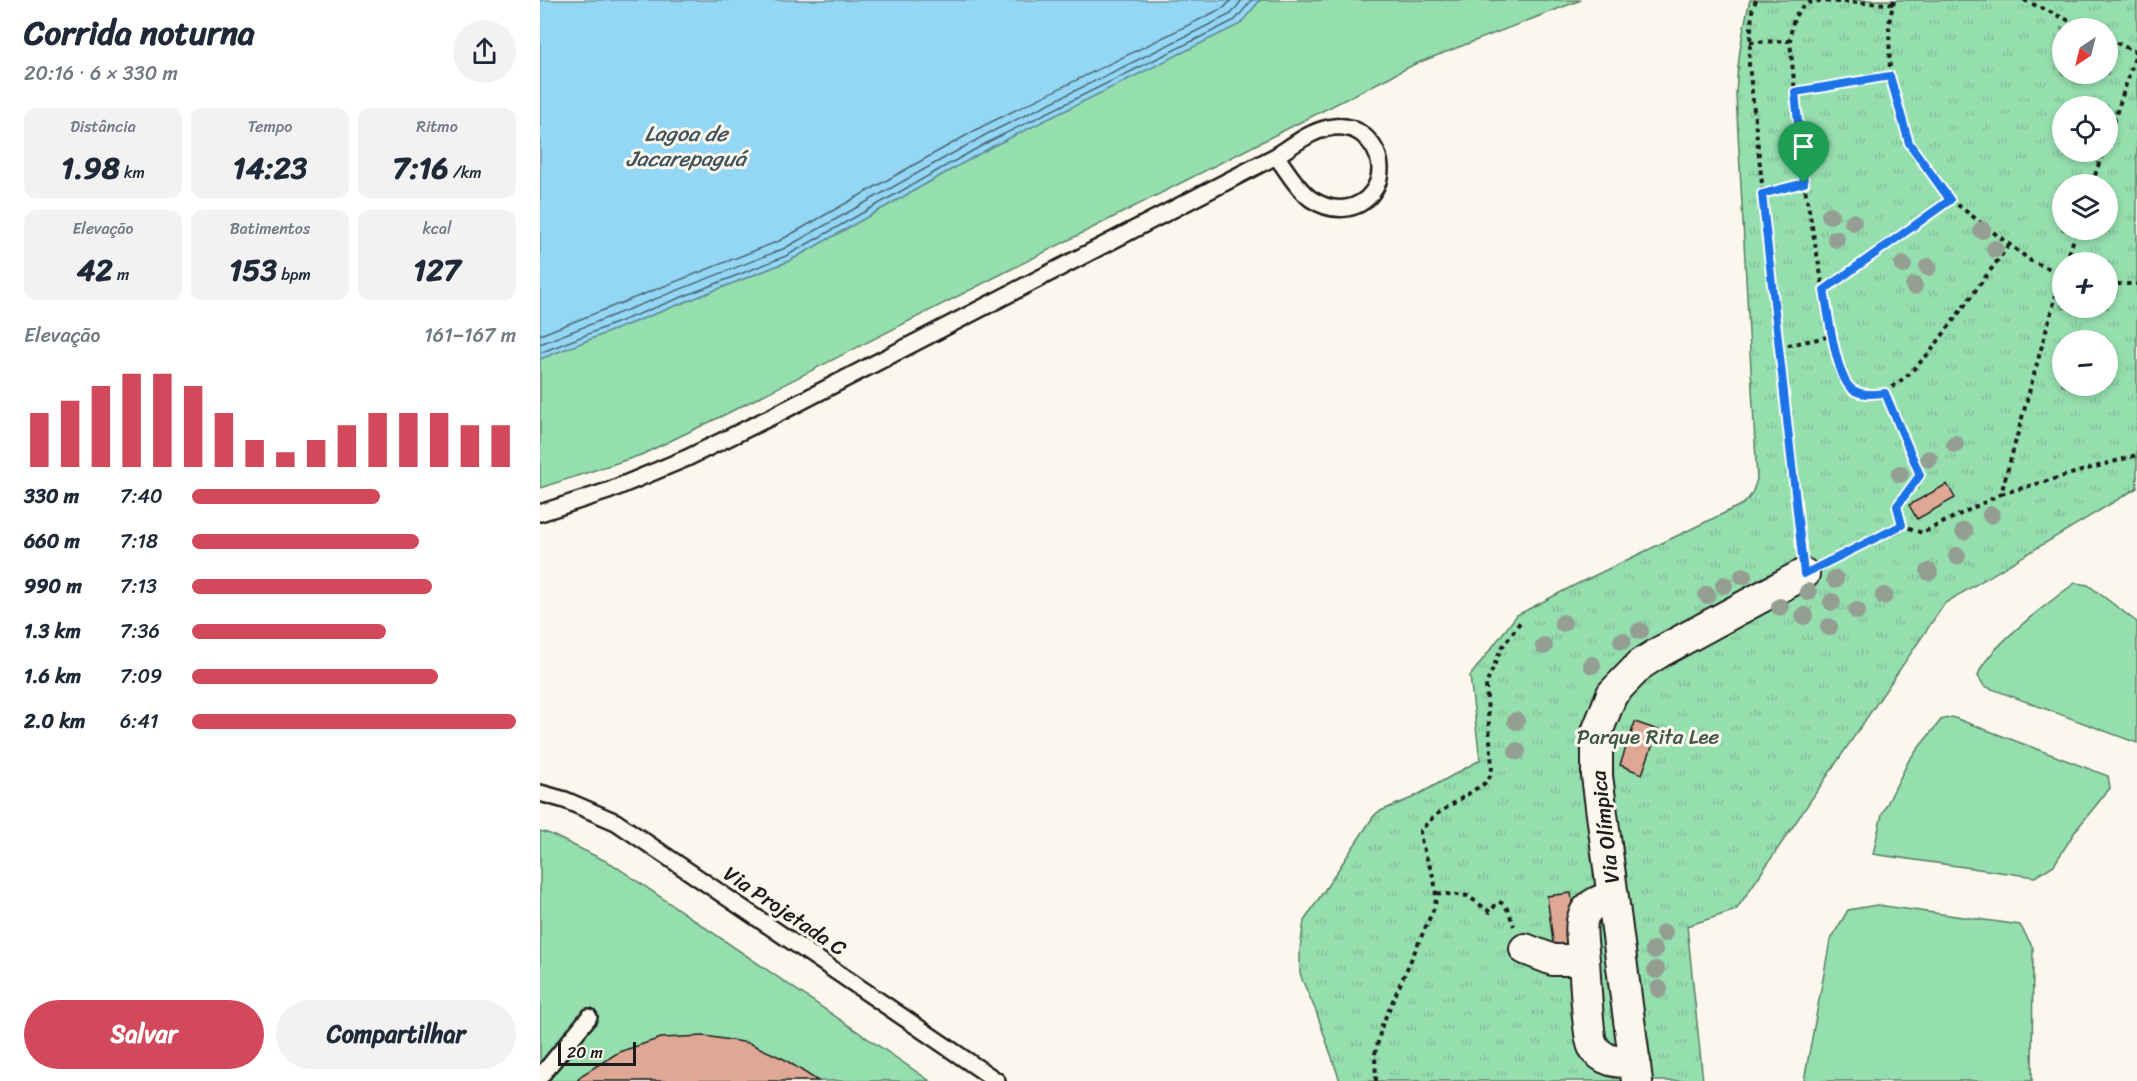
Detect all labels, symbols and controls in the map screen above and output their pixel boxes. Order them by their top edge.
text: Corrida noturna [24,4,255,62]
north arrow [2052,18,2118,84]
map controls [2052,18,2118,396]
button: share [453,20,516,83]
text: 20:16 · 6 × 330 m [24,56,178,91]
button: locate [2052,96,2118,162]
text: Distância [70,112,136,141]
text: Tempo [248,112,292,141]
text: Ritmo [416,112,458,141]
water label: Lagoa de Jacarepaguá [626,114,750,178]
pin [1778,121,1829,183]
icon: arrive [1787,130,1820,163]
text: 1.98 [61,141,120,195]
text: 14:23 [233,141,307,195]
text: 7:16 [393,141,449,195]
text: km [120,158,145,187]
text: /km [449,158,482,187]
button: layers [2052,174,2118,240]
text: Elevação [72,214,134,243]
text: Batimentos [230,214,310,243]
text: kcal [422,214,452,243]
text: 42 [77,243,113,297]
text: 153 [229,243,277,297]
text: 127 [413,243,461,297]
button: + [2052,252,2118,318]
text: m [113,260,129,289]
text: bpm [277,260,311,289]
text: Elevação [24,318,100,353]
text: 161–167 m [424,318,516,353]
button: − [2052,330,2118,396]
text: 330 m [24,479,79,514]
text: 7:40 [120,479,163,514]
text: 660 m [24,524,80,559]
text: 7:18 [120,524,158,559]
text: 990 m [24,569,82,604]
text: 7:13 [120,569,157,604]
text: 1.3 km [24,614,81,649]
text: 7:36 [120,614,160,649]
text: 1.6 km [24,659,81,694]
text: 7:09 [120,659,162,694]
text: 2.0 km [24,704,85,739]
text: 6:41 [120,704,158,739]
park label: Parque Rita Lee [1577,718,1719,756]
street label: Via Olímpica [1579,768,1631,886]
street label: Via Projetada C [715,855,855,967]
button: Salvar [24,1000,264,1069]
button: Compartilhar [276,1000,516,1069]
text: 20 m [567,1038,603,1067]
scale bar [558,1039,636,1066]

